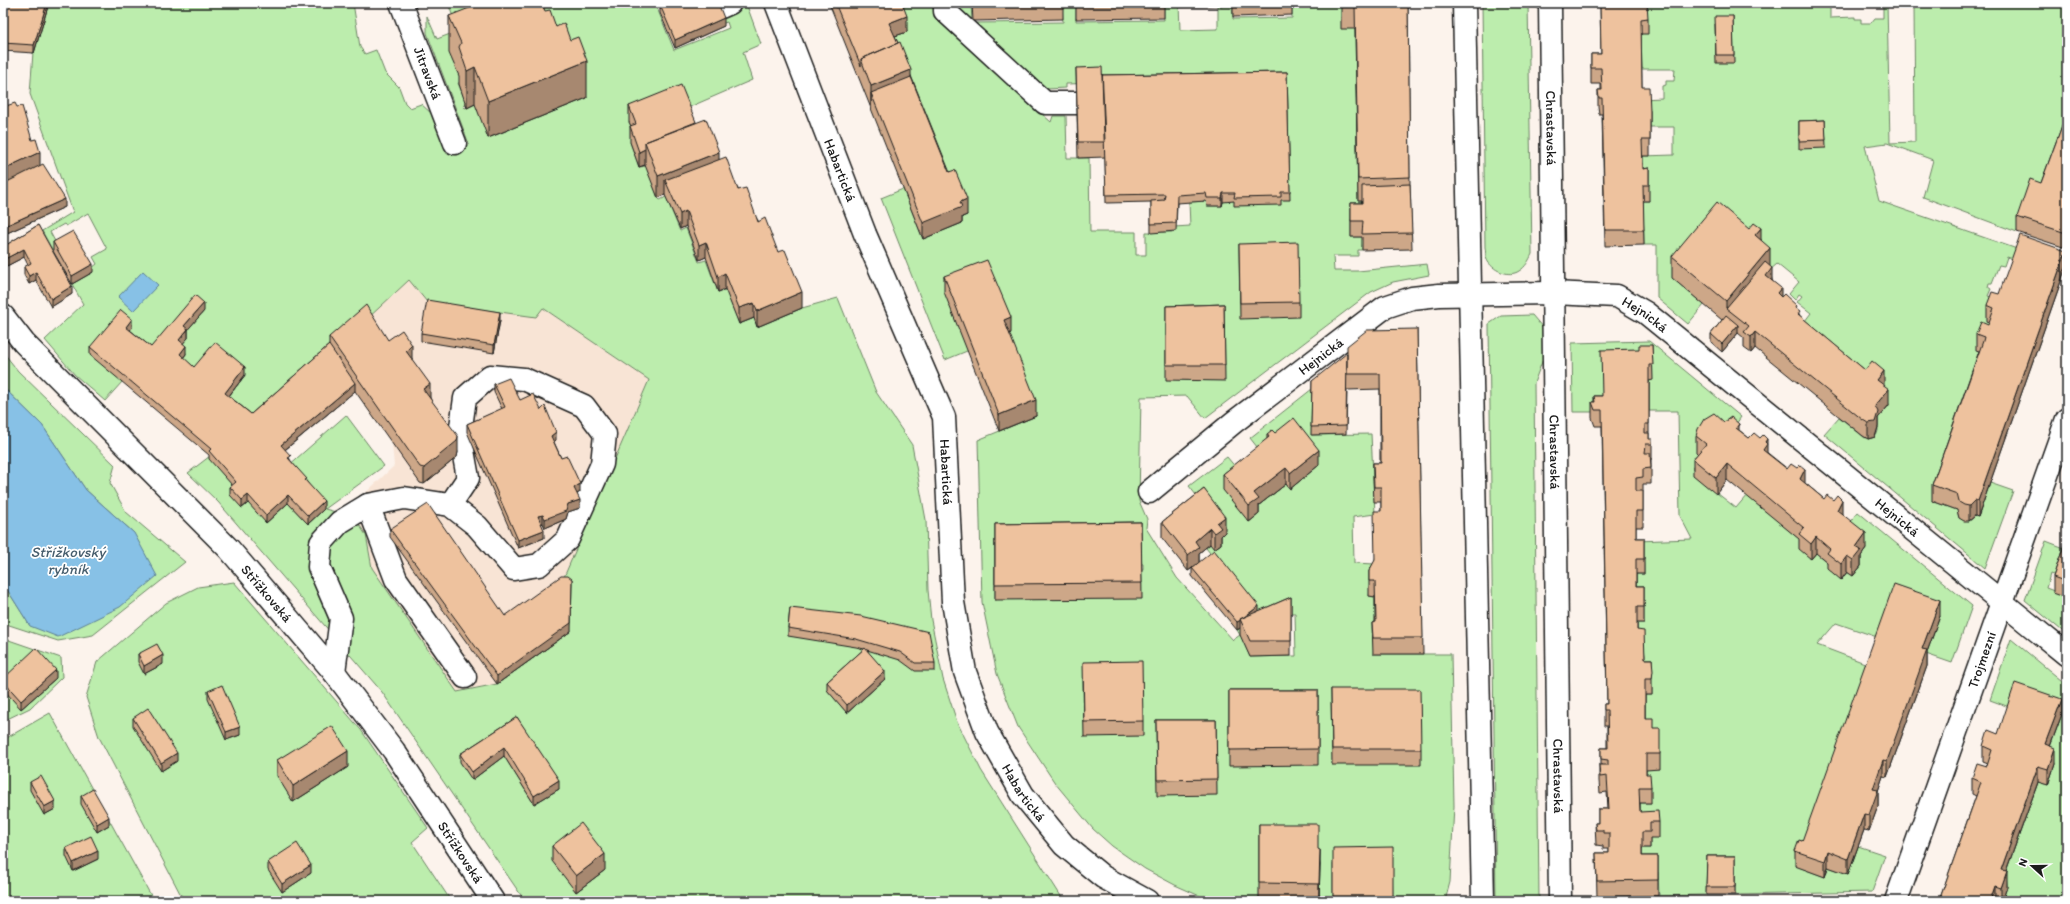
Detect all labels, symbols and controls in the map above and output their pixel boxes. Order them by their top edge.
street label: Jitravská [410,44,446,102]
street label: Chrastavská [1542,90,1560,166]
street label: Habartická [821,136,860,205]
street label: Hejnická [1619,292,1672,336]
street label: Hejnická [1295,333,1347,379]
street label: Chrastavská [1546,414,1564,490]
street label: Habartická [937,439,957,506]
street label: Hejnická [1872,494,1923,541]
water label: Střížkovský rybník [31,543,107,578]
street label: Střížkovská [237,561,297,626]
street label: Trojmezní [1964,629,2000,690]
street label: Chrastavská [1550,738,1568,814]
street label: Habartická [998,761,1050,825]
street label: Střížkovská [434,818,488,887]
north arrow [2012,846,2052,886]
text: N [2016,857,2031,868]

